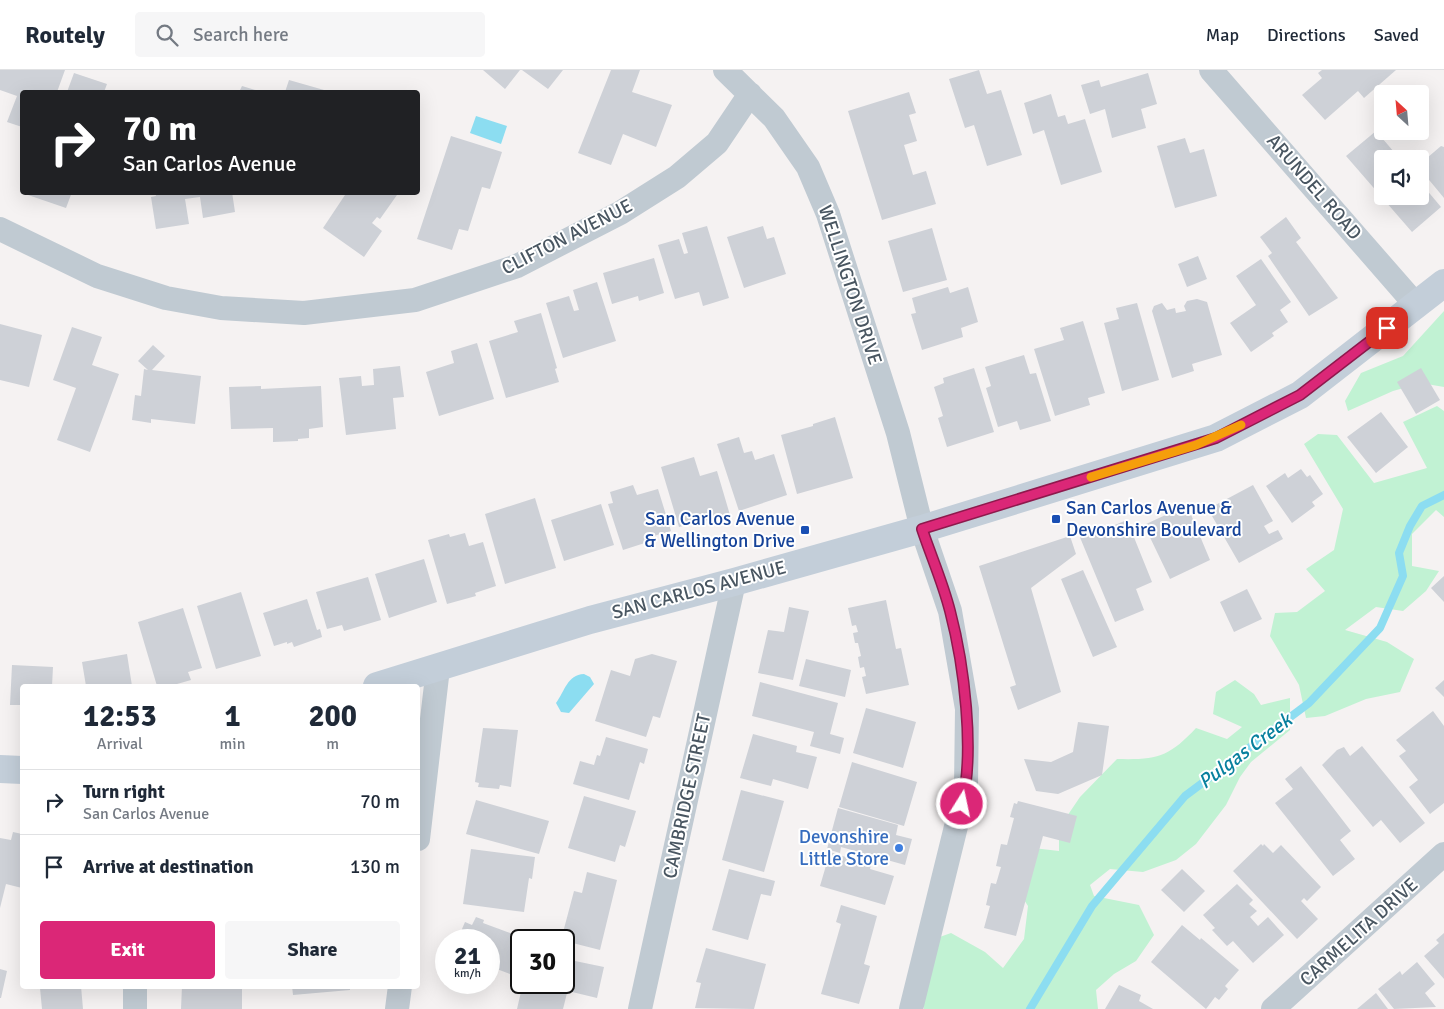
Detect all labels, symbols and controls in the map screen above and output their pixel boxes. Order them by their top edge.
search box [135,12,485,57]
text: Routely [25,20,105,50]
icon: search [153,21,181,49]
text: Search here [193,23,289,47]
text: Map [1206,24,1239,46]
text: Directions [1267,24,1346,46]
text: Saved [1374,24,1419,46]
north arrow [1374,85,1429,140]
map controls [1374,85,1429,205]
text: 70 m [123,107,197,150]
icon: right [40,110,105,175]
street label: ARUNDEL ROAD [1261,129,1367,245]
text: San Carlos Avenue [123,150,297,177]
button: sound [1374,150,1429,205]
street label: CLIFTON AVENUE [497,194,637,280]
street label: WELLINGTON DRIVE [813,202,887,368]
pin [1366,307,1408,349]
icon: arrive [1373,314,1401,342]
place label: San Carlos Avenue & Devonshire Boulevard [1066,496,1242,542]
place label: San Carlos Avenue & Wellington Drive [644,507,795,553]
marker: San Carlos Avenue & Devonshire Boulevard [1050,513,1062,525]
marker: San Carlos Avenue & Wellington Drive [799,524,811,536]
street label: SAN CARLOS AVENUE [609,555,789,625]
text: 12:53 [83,698,157,735]
text: 1 [224,698,241,735]
text: 200 [308,698,357,735]
water label: Pulgas Creek [1193,707,1298,794]
street label: CAMBRIDGE STREET [658,711,716,881]
text: Arrival [97,734,143,754]
text: min [220,734,245,754]
text: m [326,734,339,754]
position arrow [935,777,987,829]
text: Turn right [83,780,165,804]
icon: right [40,788,68,816]
text: 70 m [360,790,400,814]
text: San Carlos Avenue [83,804,209,824]
place label: Devonshire Little Store [799,825,889,871]
marker: Devonshire Little Store [893,842,905,854]
icon: arrive [40,853,68,881]
text: Arrive at destination [83,855,254,879]
text: 130 m [350,855,400,879]
street label: CARMELITA DRIVE [1295,873,1423,991]
button: Exit [40,921,215,979]
button: Share [225,921,400,979]
speed limit sign: 30 [510,929,575,994]
text: 21 [454,940,481,971]
text: km/h [454,966,481,981]

